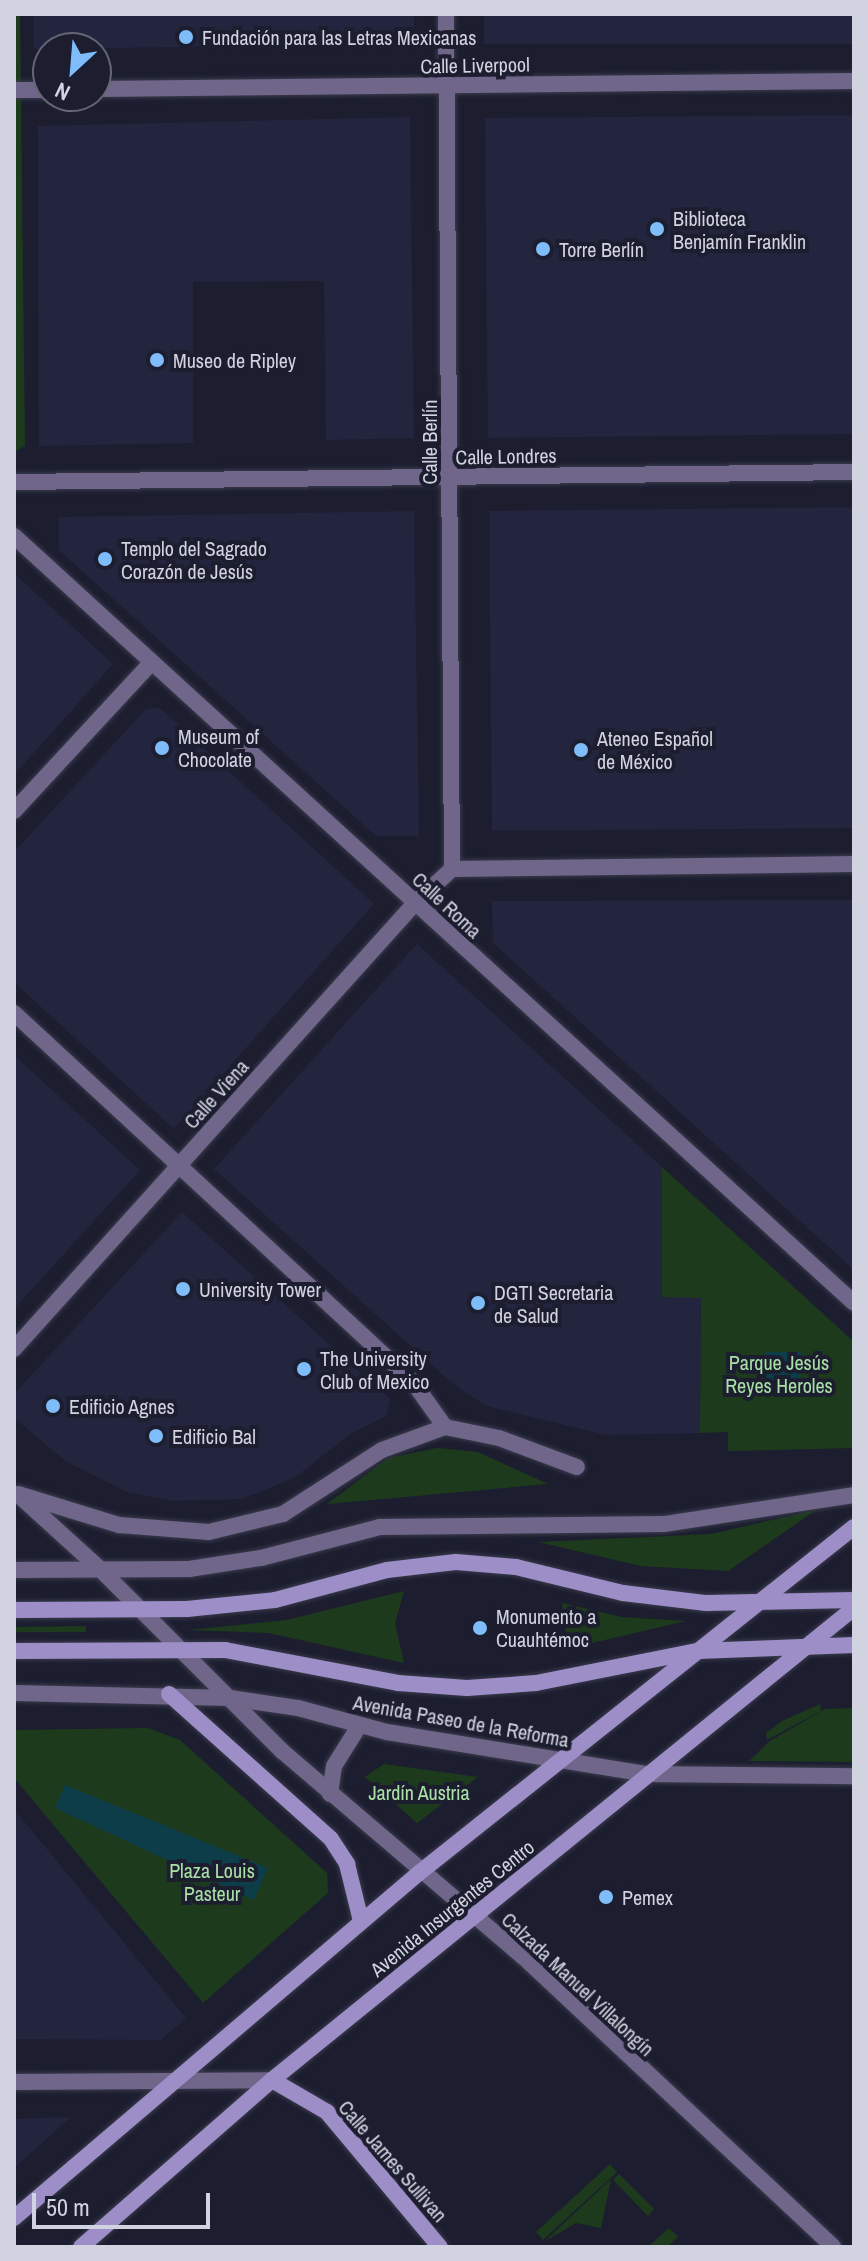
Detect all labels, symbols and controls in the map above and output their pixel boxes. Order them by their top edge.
place label: Fundación para las Letras Mexicanas [202,25,476,49]
marker: Fundación para las Letras Mexicanas [177,28,195,46]
north arrow [32,32,112,112]
street label: Calle Liverpool [420,52,530,78]
text: N [50,75,75,108]
place label: Biblioteca Benjamín Franklin [673,206,806,253]
marker: Biblioteca Benjamín Franklin [648,220,666,238]
place label: Torre Berlín [559,237,644,261]
marker: Torre Berlín [534,240,552,258]
place label: Museo de Ripley [173,348,296,372]
marker: Museo de Ripley [148,351,166,369]
street label: Calle Berlín [417,400,441,484]
street label: Calle Londres [455,443,557,469]
place label: Templo del Sagrado Corazón de Jesús [121,536,267,583]
marker: Templo del Sagrado Corazón de Jesús [96,550,114,568]
place label: Museum of Chocolate [178,724,259,771]
place label: Ateneo Español de México [597,726,713,773]
marker: Museum of Chocolate [153,739,171,757]
marker: Ateneo Español de México [572,741,590,759]
street label: Calle Roma [407,867,487,943]
street label: Calle Viena [179,1055,253,1133]
place label: University Tower [199,1277,321,1301]
marker: University Tower [174,1280,192,1298]
place label: DGTI Secretaria de Salud [494,1280,613,1327]
marker: DGTI Secretaria de Salud [469,1294,487,1312]
place label: The University Club of Mexico [320,1346,429,1393]
park label: Parque Jesús Reyes Heroles [725,1351,833,1398]
marker: The University Club of Mexico [295,1360,313,1378]
place label: Edificio Agnes [69,1394,176,1418]
marker: Edificio Agnes [44,1397,62,1415]
place label: Edificio Bal [172,1424,256,1448]
marker: Edificio Bal [147,1427,165,1445]
place label: Monumento a Cuauhtémoc [496,1604,596,1651]
marker: Monumento a Cuauhtémoc [471,1619,489,1637]
street label: Avenida Paseo de la Reforma [351,1690,571,1752]
park label: Jardín Austria [368,1780,470,1804]
street label: Avenida Insurgentes Centro [365,1835,539,1981]
park label: Plaza Louis Pasteur [169,1858,255,1905]
place label: Pemex [622,1885,673,1909]
marker: Pemex [597,1888,615,1906]
street label: Calzada Manuel Villalongín [497,1907,659,2061]
street label: Calle James Sullivan [334,2095,452,2227]
scale bar [36,2177,214,2227]
text: 50 m [46,2191,90,2223]

